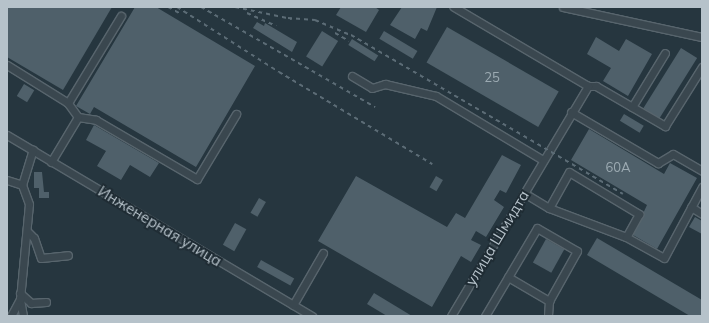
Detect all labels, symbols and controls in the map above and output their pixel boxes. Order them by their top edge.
house number: 25 [484,69,500,85]
house number: 60А [605,159,631,175]
street label: Инженерная улица [95,182,225,270]
street label: улица Шмидта [461,187,533,289]

